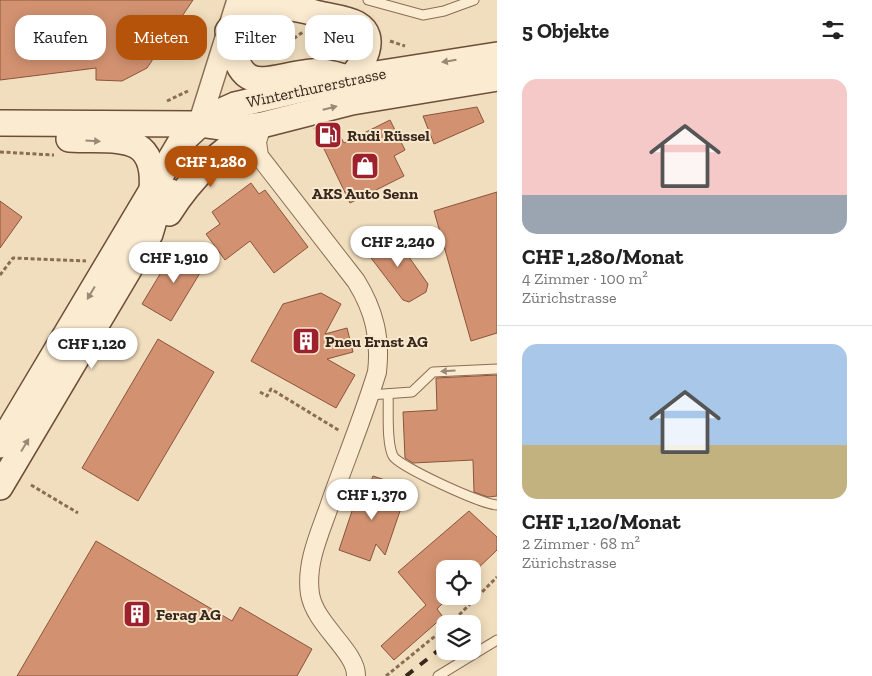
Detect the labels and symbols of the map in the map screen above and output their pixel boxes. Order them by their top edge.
one-way arrow [440,58,456,66]
street label: Winterthurerstrasse [245,63,388,112]
one-way arrow [322,103,338,111]
fuel station icon: Rudi Rüssel [313,120,343,150]
place label: Rudi Rüssel [347,126,430,145]
one-way arrow [85,137,101,145]
pin: CHF 1,280 [154,146,268,188]
shop icon: AKS Auto Senn [350,151,380,181]
place label: AKS Auto Senn [312,184,419,203]
pin: CHF 2,240 [341,226,455,268]
pin: CHF 1,910 [117,242,231,284]
one-way arrow [87,287,96,300]
building icon: Pneu Ernst AG [291,326,321,356]
pin: CHF 1,120 [35,328,149,370]
place label: Pneu Ernst AG [325,332,428,351]
one-way arrow [440,367,456,375]
one-way arrow [20,438,29,451]
pin: CHF 1,370 [315,478,429,521]
building icon: Ferag AG [122,599,152,629]
place label: Ferag AG [156,605,221,624]

